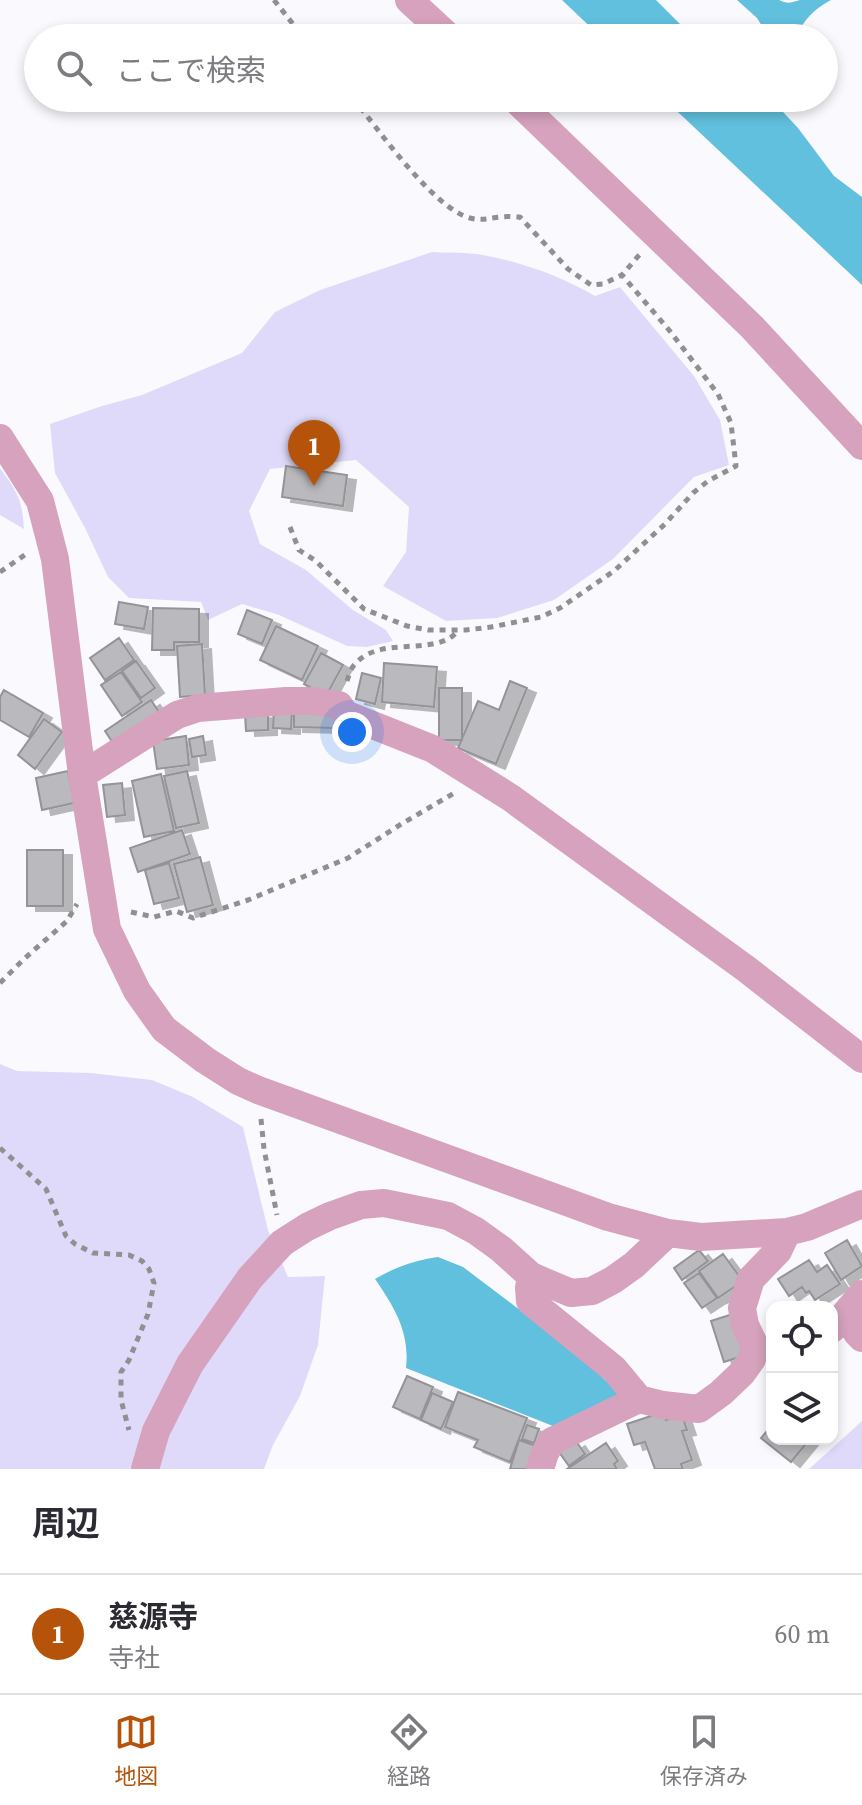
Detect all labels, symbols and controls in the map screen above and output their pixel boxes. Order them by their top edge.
search box [24,24,838,112]
icon: search [52,46,96,90]
text: ここで検索 [116,50,266,91]
pin: 1 [288,420,340,486]
your location [332,712,372,752]
map controls [766,1301,838,1445]
button: locate [766,1301,838,1373]
button: layers [766,1373,838,1445]
text: 周辺 [32,1500,100,1546]
text: 慈源寺 [108,1596,198,1637]
text: 1 [51,1616,65,1652]
text: 60 m [775,1616,830,1652]
text: 寺社 [108,1640,160,1676]
tab: 地図 [114,1710,158,1791]
tab: 経路 [387,1710,431,1791]
tab: 保存済み [660,1710,748,1791]

